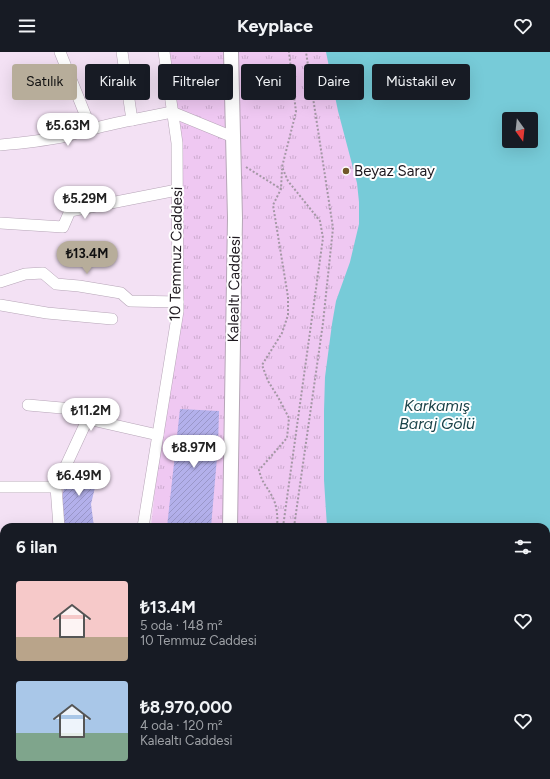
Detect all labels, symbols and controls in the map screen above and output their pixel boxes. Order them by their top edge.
icon: menu [16,15,38,37]
text: Keyplace [237,15,313,37]
icon: heart [512,15,534,37]
chip: Satılık [12,64,77,100]
chip: Kiralık [85,64,150,100]
chip: Filtreler [158,64,233,100]
chip: Yeni [241,64,296,100]
chip: Daire [304,64,364,100]
chip: Müstakil ev [372,64,470,100]
north arrow [502,112,538,148]
map controls [502,112,538,148]
pin: ₺5.63M [35,113,101,147]
text: ₺5.63M [46,118,90,133]
place label: Beyaz Saray [354,162,435,180]
marker: Beyaz Saray [341,166,351,176]
pin: ₺5.29M [52,186,118,220]
street label: 10 Temmuz Caddesi [166,186,186,322]
text: ₺5.29M [63,191,107,206]
street label: Kalealtı Caddesi [224,236,244,342]
pin: ₺13.4M [54,241,120,275]
text: ₺13.4M [66,246,108,261]
water label: Karkamış Baraj Gölü [399,396,475,433]
pin: ₺11.2M [58,398,124,432]
text: ₺11.2M [71,403,111,418]
pin: ₺8.97M [161,435,227,469]
text: ₺8.97M [172,440,216,455]
pin: ₺6.49M [46,463,112,497]
text: ₺6.49M [56,468,102,483]
icon: filters [512,536,534,558]
text: 6 ilan [16,537,57,557]
icon: home [48,597,96,645]
text: ₺13.4M [140,597,196,617]
icon: heart [512,610,534,632]
text: 5 oda · 148 m² [140,618,223,633]
text: 10 Temmuz Caddesi [140,633,257,648]
icon: home [48,697,96,745]
text: ₺8,970,000 [140,697,232,717]
icon: heart [512,710,534,732]
text: 4 oda · 120 m² [140,718,223,733]
text: Kalealtı Caddesi [140,733,232,748]

